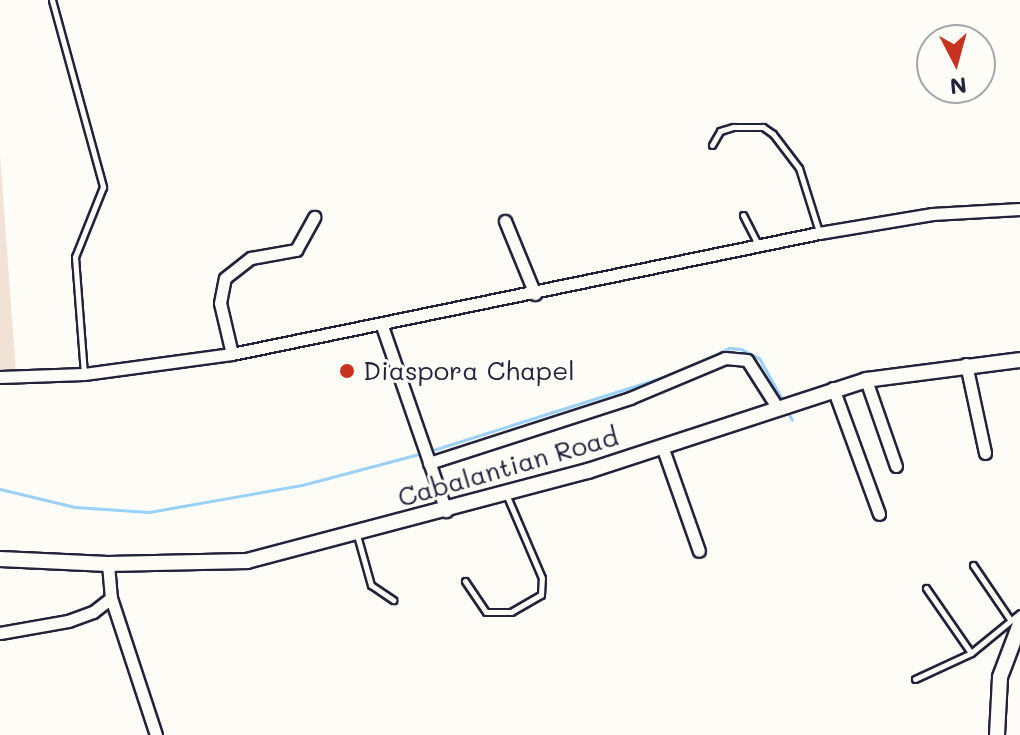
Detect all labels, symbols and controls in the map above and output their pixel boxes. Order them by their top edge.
north arrow [916,24,996,104]
text: N [949,71,968,102]
place label: Diaspora Chapel [363,355,575,387]
marker: Diaspora Chapel [338,362,356,380]
street label: Cabalantian Road [394,421,622,513]

